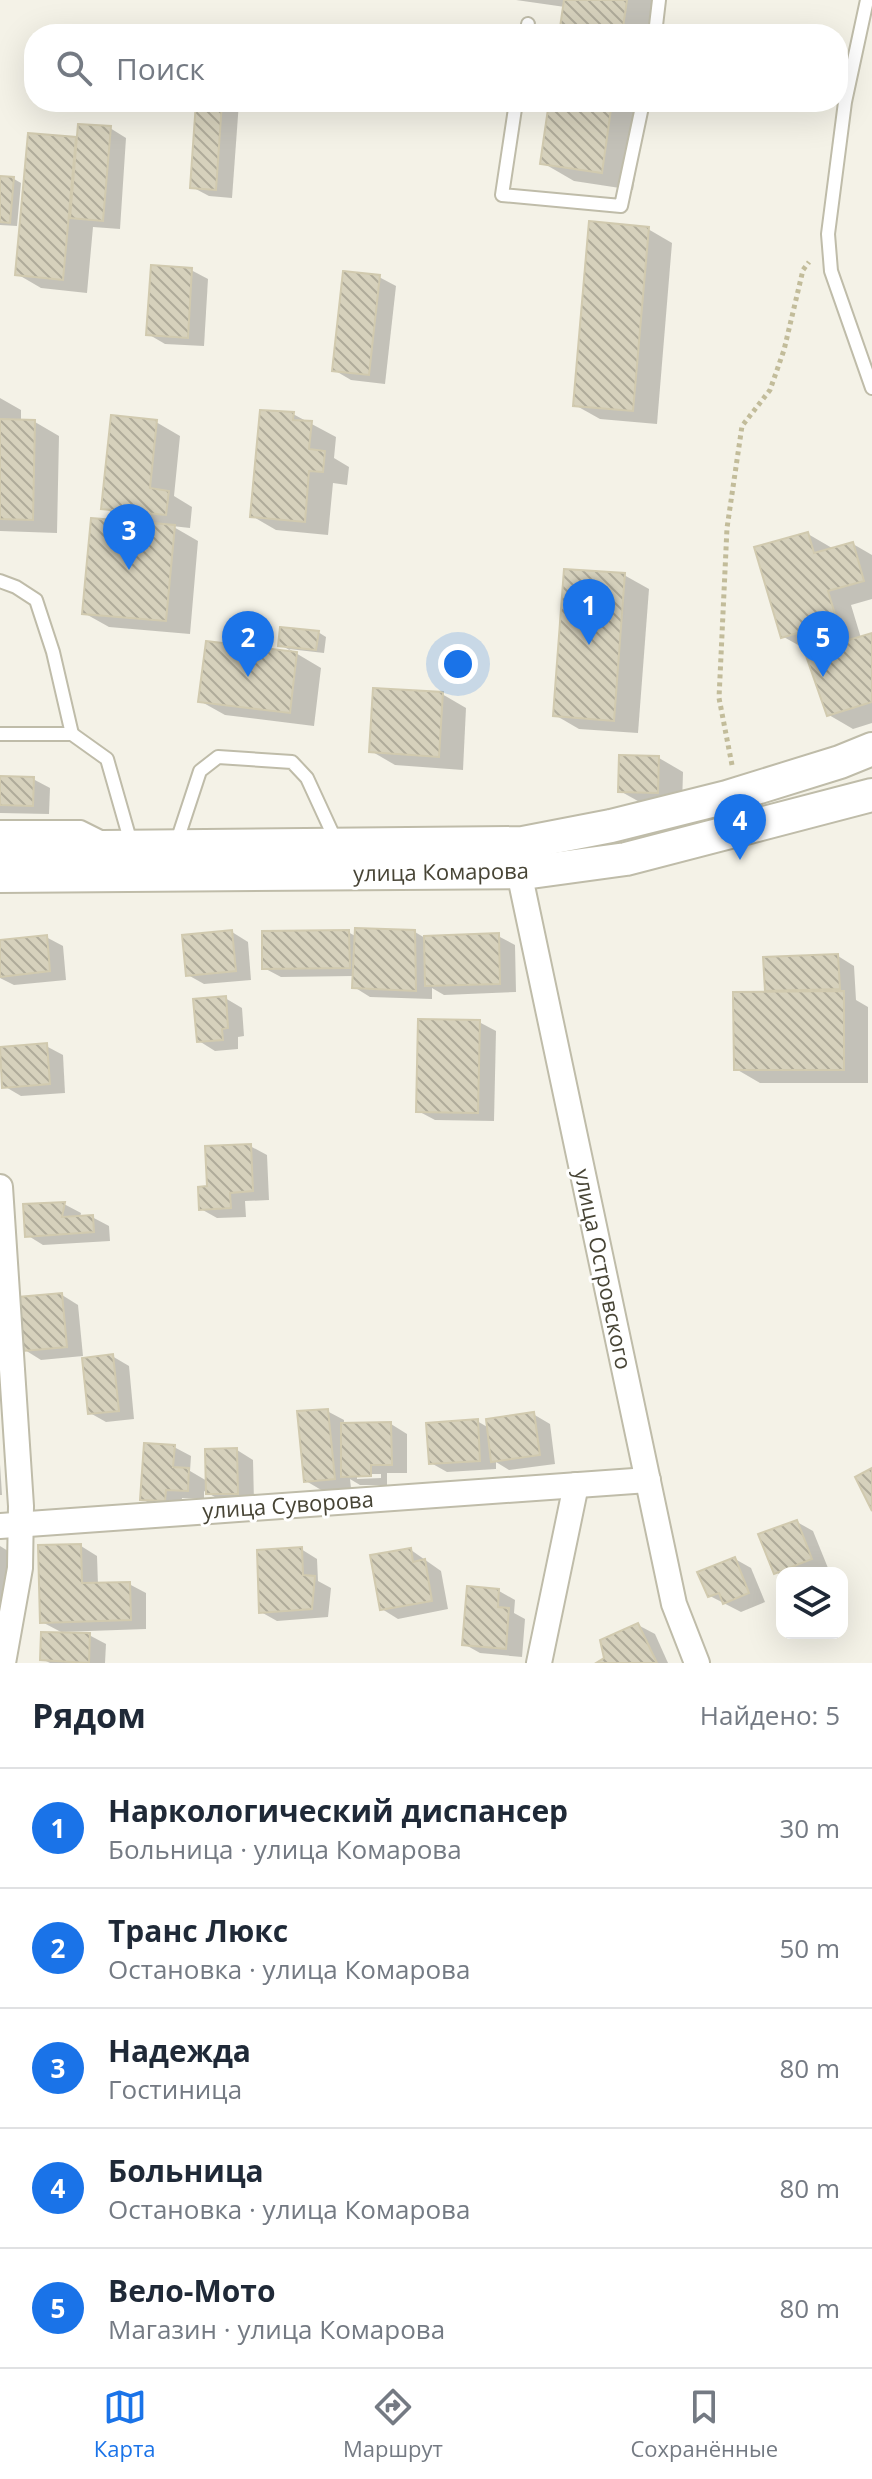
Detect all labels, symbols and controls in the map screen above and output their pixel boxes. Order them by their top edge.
search box [24,24,848,112]
icon: search [52,46,96,90]
text: Поиск [116,48,205,89]
pin: 3 [103,504,155,570]
pin: 1 [563,579,615,645]
pin: 2 [222,611,274,677]
pin: 5 [797,611,849,677]
your location [438,644,478,684]
pin: 4 [714,794,766,860]
street label: улица Комарова [353,854,529,888]
street label: улица Островского [568,1166,640,1372]
street label: улица Суворова [201,1483,375,1525]
map controls [776,1567,848,1639]
button: layers [776,1567,848,1639]
text: Рядом [32,1692,146,1738]
text: Найдено: 5 [700,1697,840,1733]
text: Наркологический диспансер [108,1790,568,1831]
text: 1 [51,1810,65,1846]
text: 30 m [779,1810,840,1846]
text: Больница · улица Комарова [108,1831,462,1867]
text: Транс Люкс [108,1910,288,1951]
text: 2 [51,1930,65,1966]
text: 50 m [779,1930,840,1966]
text: Остановка · улица Комарова [108,1951,470,1987]
text: Надежда [108,2030,251,2071]
text: 3 [51,2050,65,2086]
text: 80 m [779,2050,840,2086]
text: Гостиница [108,2071,242,2107]
text: Больница [108,2150,264,2191]
text: 4 [51,2170,65,2206]
text: 80 m [779,2170,840,2206]
text: Остановка · улица Комарова [108,2191,470,2227]
text: Вело-Мото [108,2270,276,2311]
text: 5 [51,2290,65,2326]
text: 80 m [779,2290,840,2326]
text: Магазин · улица Комарова [108,2311,445,2347]
tab: Карта [94,2385,155,2463]
tab: Маршрут [343,2385,443,2463]
tab: Сохранённые [631,2385,778,2463]

